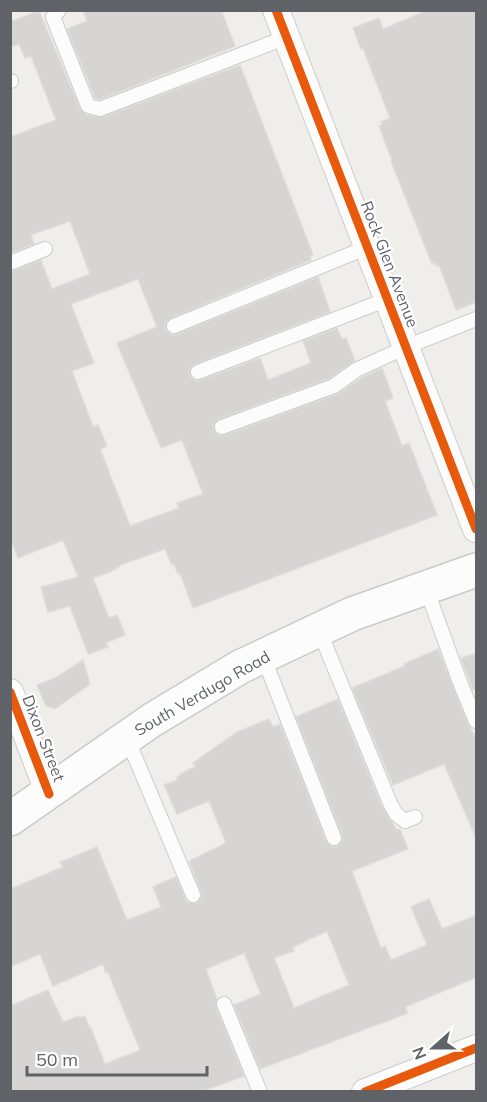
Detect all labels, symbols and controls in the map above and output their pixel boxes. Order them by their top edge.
street label: Rock Glen Avenue [357,198,423,330]
street label: South Verdugo Road [131,646,273,740]
street label: Dixon Street [18,692,70,784]
north arrow [403,1018,463,1078]
scale bar [27,1039,207,1077]
text: N [407,1044,430,1063]
text: 50 m [36,1048,78,1071]

